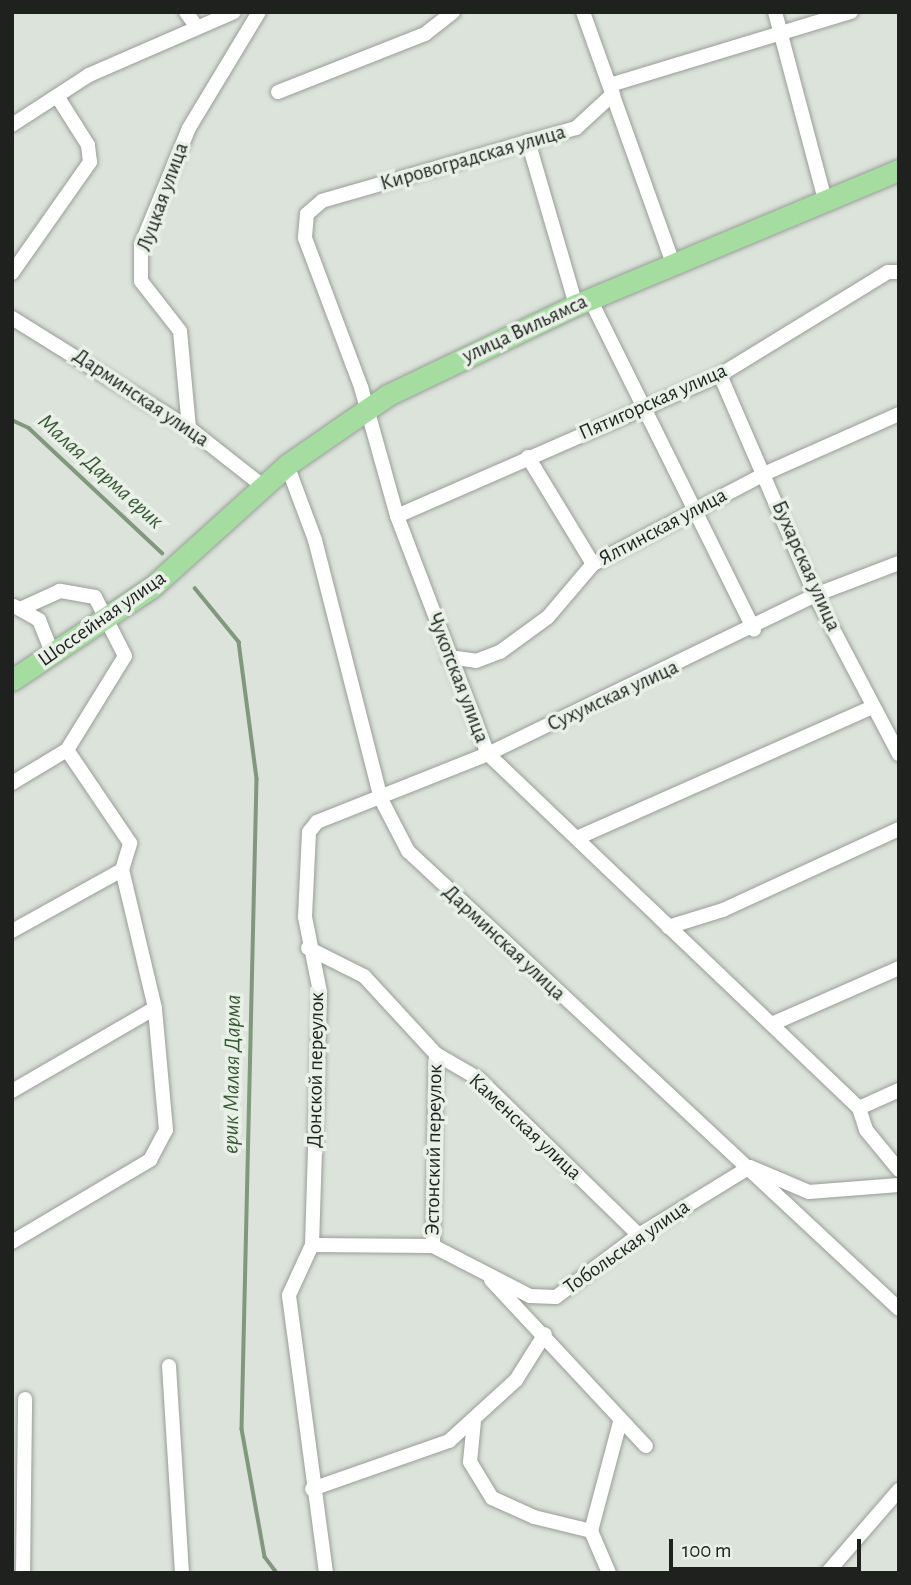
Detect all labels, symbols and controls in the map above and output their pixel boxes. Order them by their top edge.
street label: Кировоградская улица [377,119,569,197]
street label: Луцкая улица [132,139,194,255]
street label: улица Вильямса [459,289,591,369]
street label: Дарминская улица [68,343,214,453]
street label: Пятигорская улица [575,358,731,446]
water label: Малая Дарма ерик [32,409,168,535]
street label: Ялтинская улица [595,483,731,571]
street label: Бухарская улица [766,497,846,635]
street label: Шоссейная улица [33,565,171,673]
street label: Чукотская улица [422,609,494,747]
street label: Сухумская улица [543,655,683,737]
street label: Дарминская улица [437,880,571,1006]
street label: Донской переулок [302,992,330,1148]
water label: ерик Малая Дарма [218,994,248,1154]
street label: Эстонский переулок [420,1064,448,1236]
street label: Каменская улица [463,1068,587,1186]
street label: Тобольская улица [559,1194,695,1300]
scale bar [673,1526,866,1570]
text: 100 m [682,1540,732,1561]

